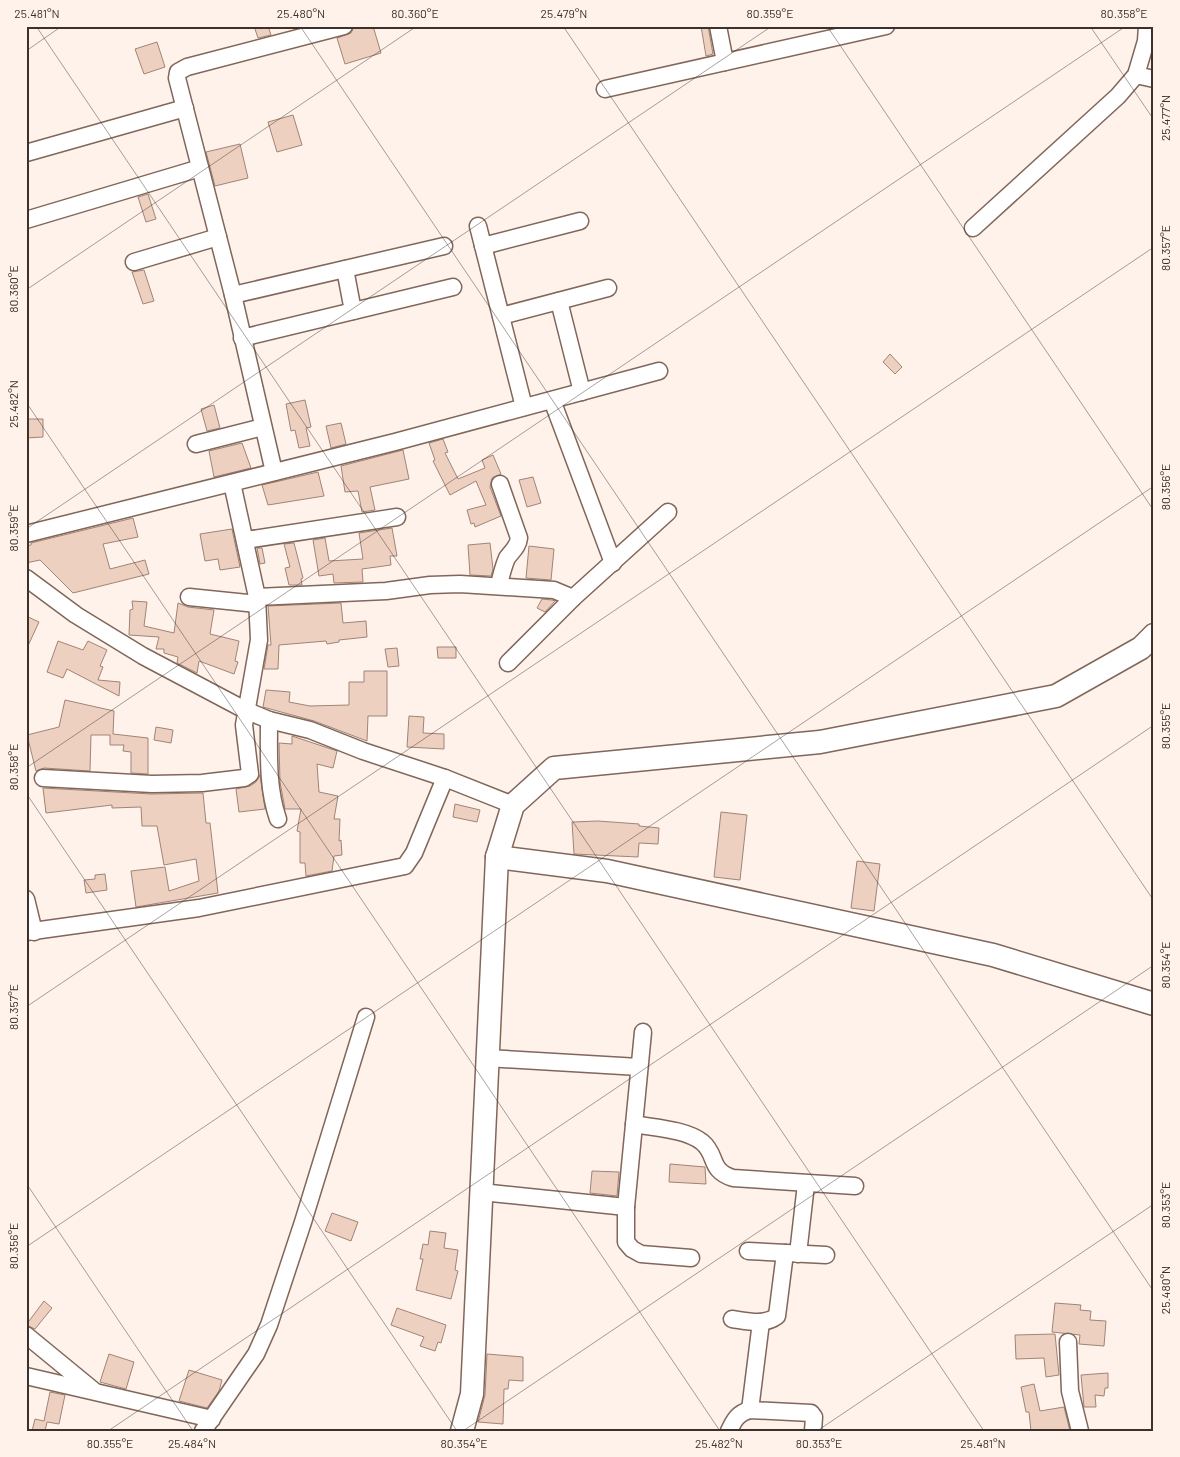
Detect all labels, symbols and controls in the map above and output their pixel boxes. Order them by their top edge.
text: 25.481°N [14,6,60,20]
text: 25.480°N [277,6,325,20]
text: 80.360°E [391,6,439,20]
text: 25.479°N [541,6,587,20]
text: 80.359°E [747,6,793,20]
text: 80.358°E [1101,6,1147,20]
text: 25.477°N [1158,95,1172,141]
text: 80.357°E [1158,225,1172,271]
text: 80.360°E [6,265,20,313]
text: 25.482°N [6,380,20,428]
text: 80.356°E [1158,464,1172,510]
text: 80.359°E [6,505,20,551]
text: 80.355°E [1158,703,1172,749]
text: 80.358°E [6,744,20,790]
text: 80.354°E [1158,941,1172,989]
text: 80.357°E [6,984,20,1030]
text: 80.353°E [1158,1182,1172,1228]
text: 80.356°E [6,1223,20,1269]
text: 25.480°N [1158,1266,1172,1314]
text: 80.355°E [87,1436,133,1450]
text: 25.484°N [168,1436,216,1450]
text: 80.354°E [440,1436,488,1450]
text: 25.482°N [695,1436,743,1450]
text: 80.353°E [796,1436,842,1450]
text: 25.481°N [960,1436,1006,1450]

